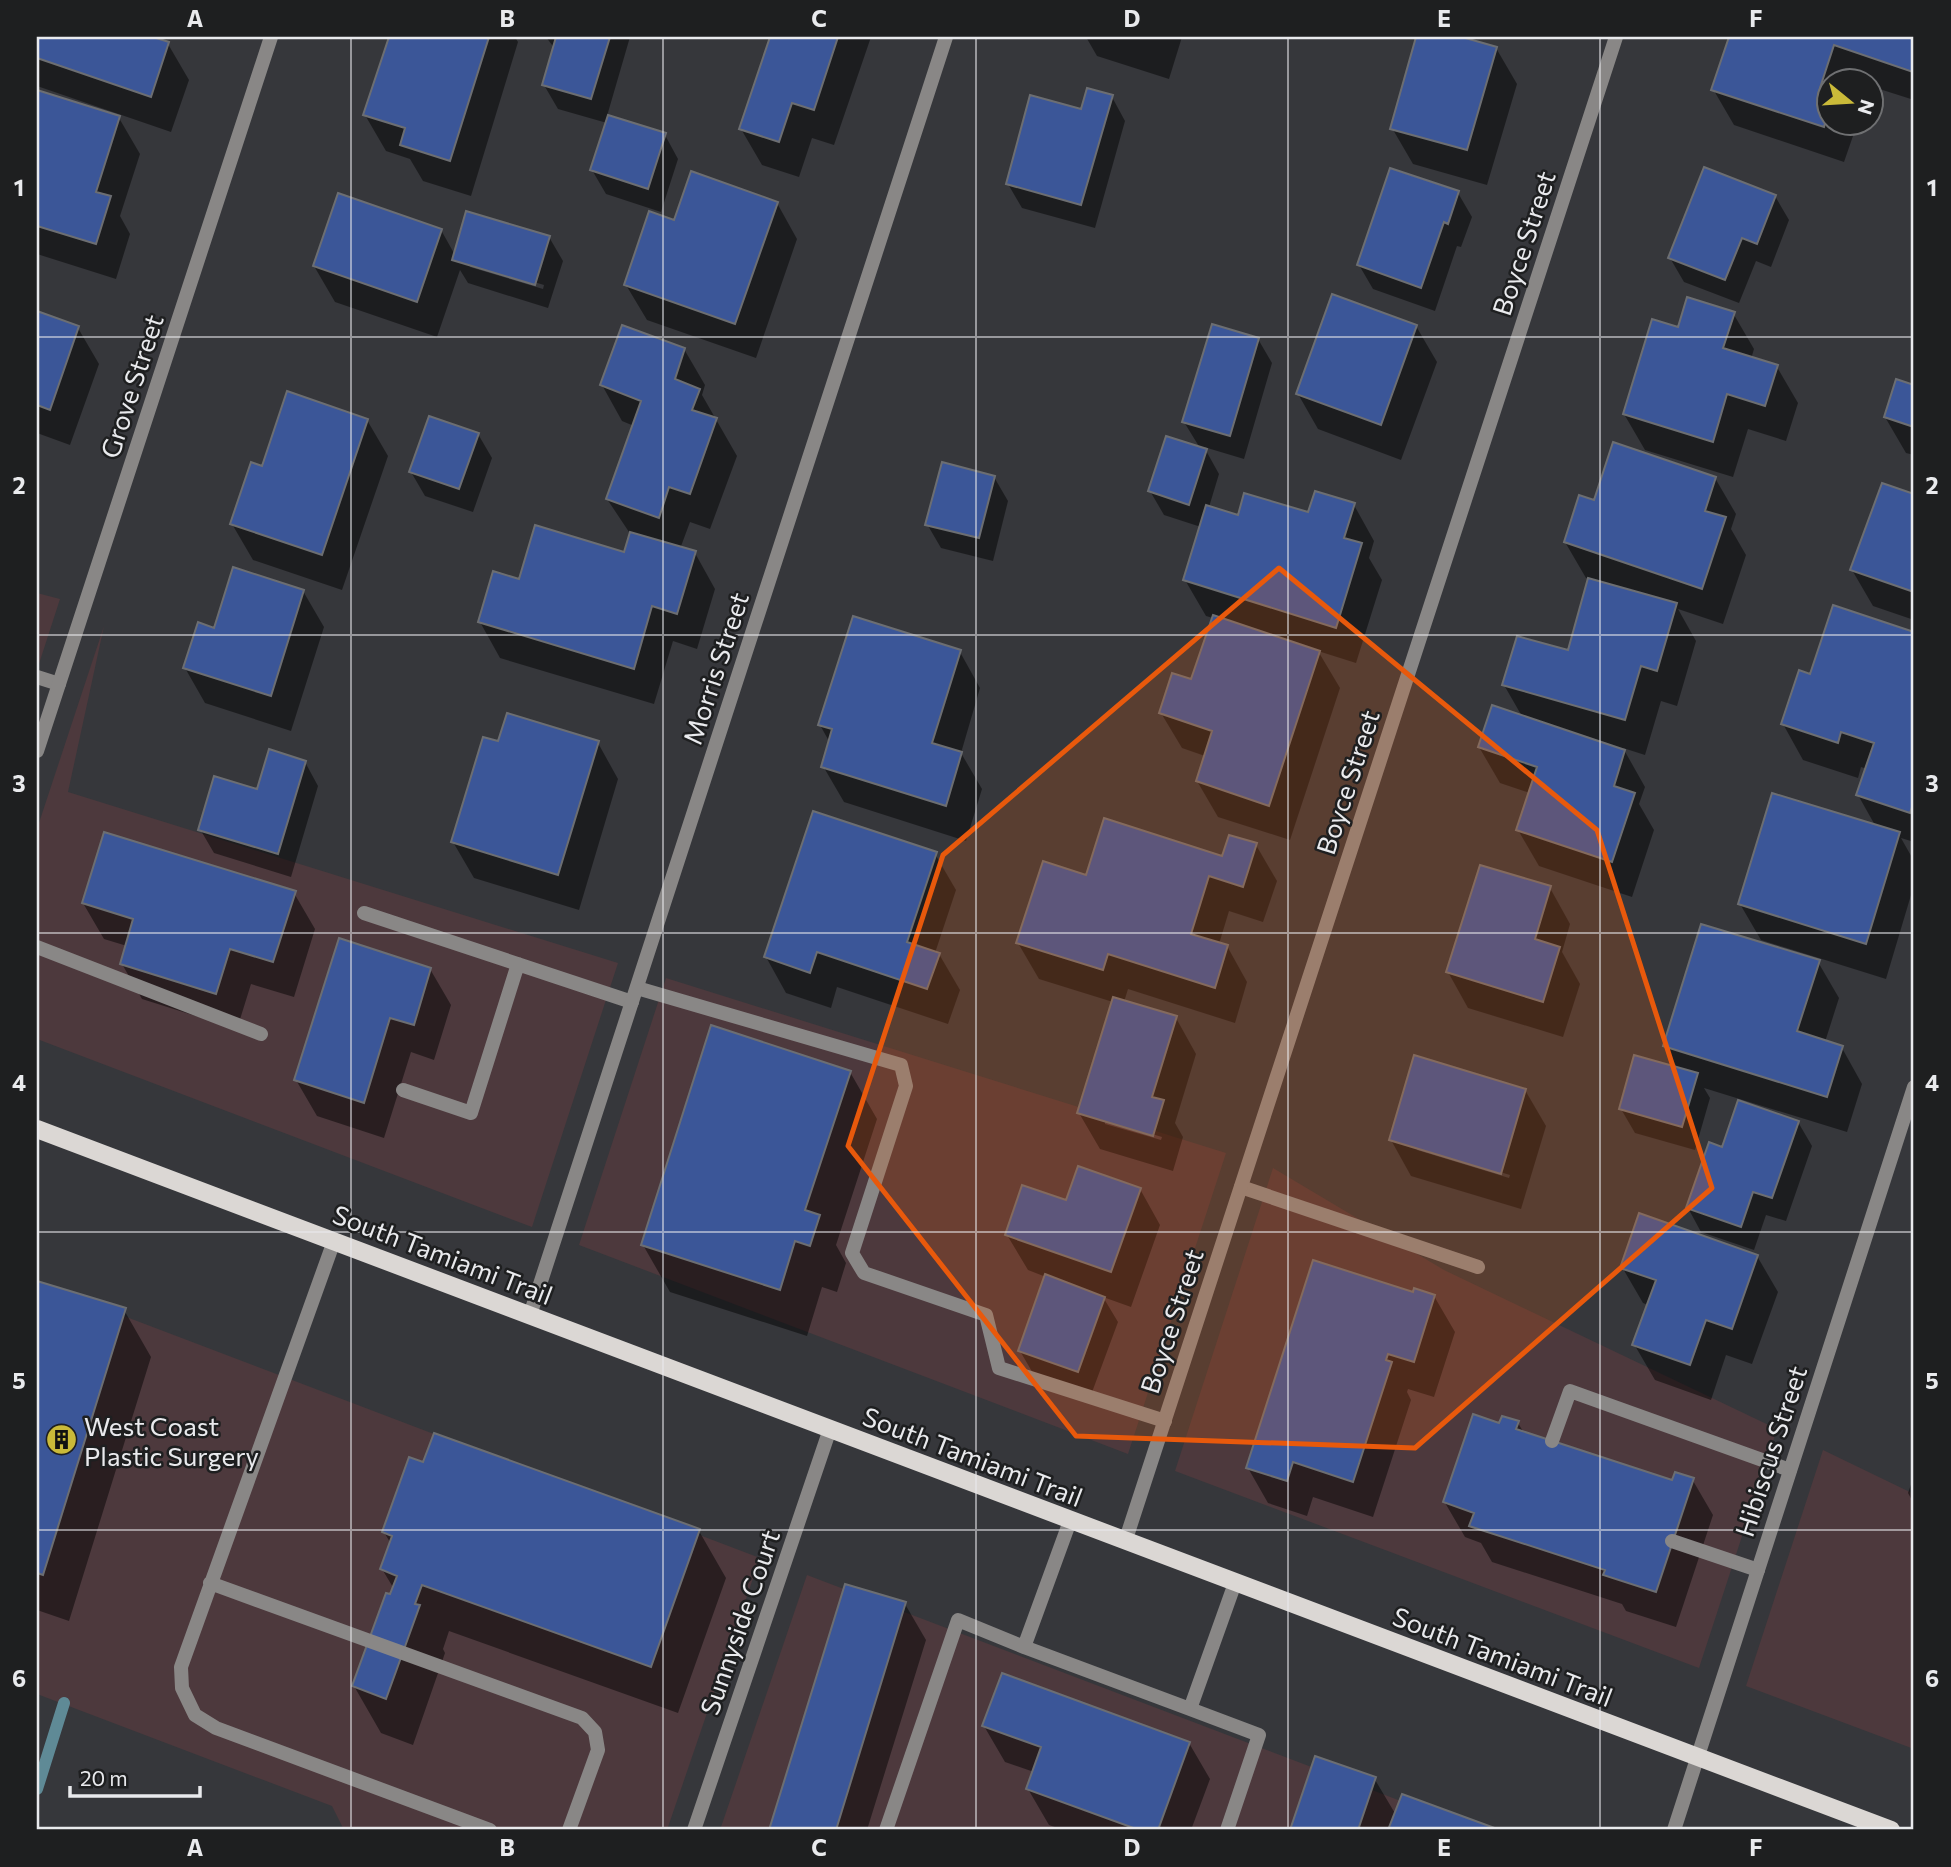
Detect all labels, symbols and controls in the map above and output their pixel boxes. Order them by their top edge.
text: A [187,4,204,32]
text: B [499,4,515,32]
text: C [811,4,827,32]
text: D [1124,4,1141,32]
text: E [1437,4,1451,32]
text: F [1749,4,1763,32]
north arrow [1814,66,1884,136]
text: N [1854,97,1880,118]
street label: Boyce Street [1485,167,1561,319]
text: 1 [14,173,24,201]
text: 1 [1927,173,1937,201]
street label: Grove Street [93,310,169,462]
text: 2 [12,471,26,499]
text: 2 [1925,471,1939,499]
street label: Morris Street [676,588,754,748]
street label: Boyce Street [1309,706,1385,858]
text: 3 [12,769,26,797]
text: 3 [1925,769,1939,797]
text: 4 [12,1068,26,1096]
text: 4 [1925,1068,1939,1096]
street label: South Tamiami Trail [329,1198,557,1310]
street label: Boyce Street [1133,1245,1209,1397]
street label: Hibiscus Street [1728,1362,1812,1540]
text: 5 [12,1366,26,1394]
text: 5 [1925,1366,1939,1394]
street label: South Tamiami Trail [859,1400,1087,1512]
place label: West Coast Plastic Surgery [84,1410,259,1471]
building icon: West Coast Plastic Surgery [44,1423,78,1457]
street label: Sunnyside Court [693,1525,785,1719]
street label: South Tamiami Trail [1389,1600,1617,1712]
text: 6 [12,1664,26,1692]
text: 6 [1925,1664,1939,1692]
scale bar [70,1755,200,1799]
text: 20 m [80,1765,128,1790]
text: A [187,1833,204,1861]
text: B [499,1833,515,1861]
text: C [811,1833,827,1861]
text: D [1124,1833,1141,1861]
text: E [1437,1833,1451,1861]
text: F [1749,1833,1763,1861]

